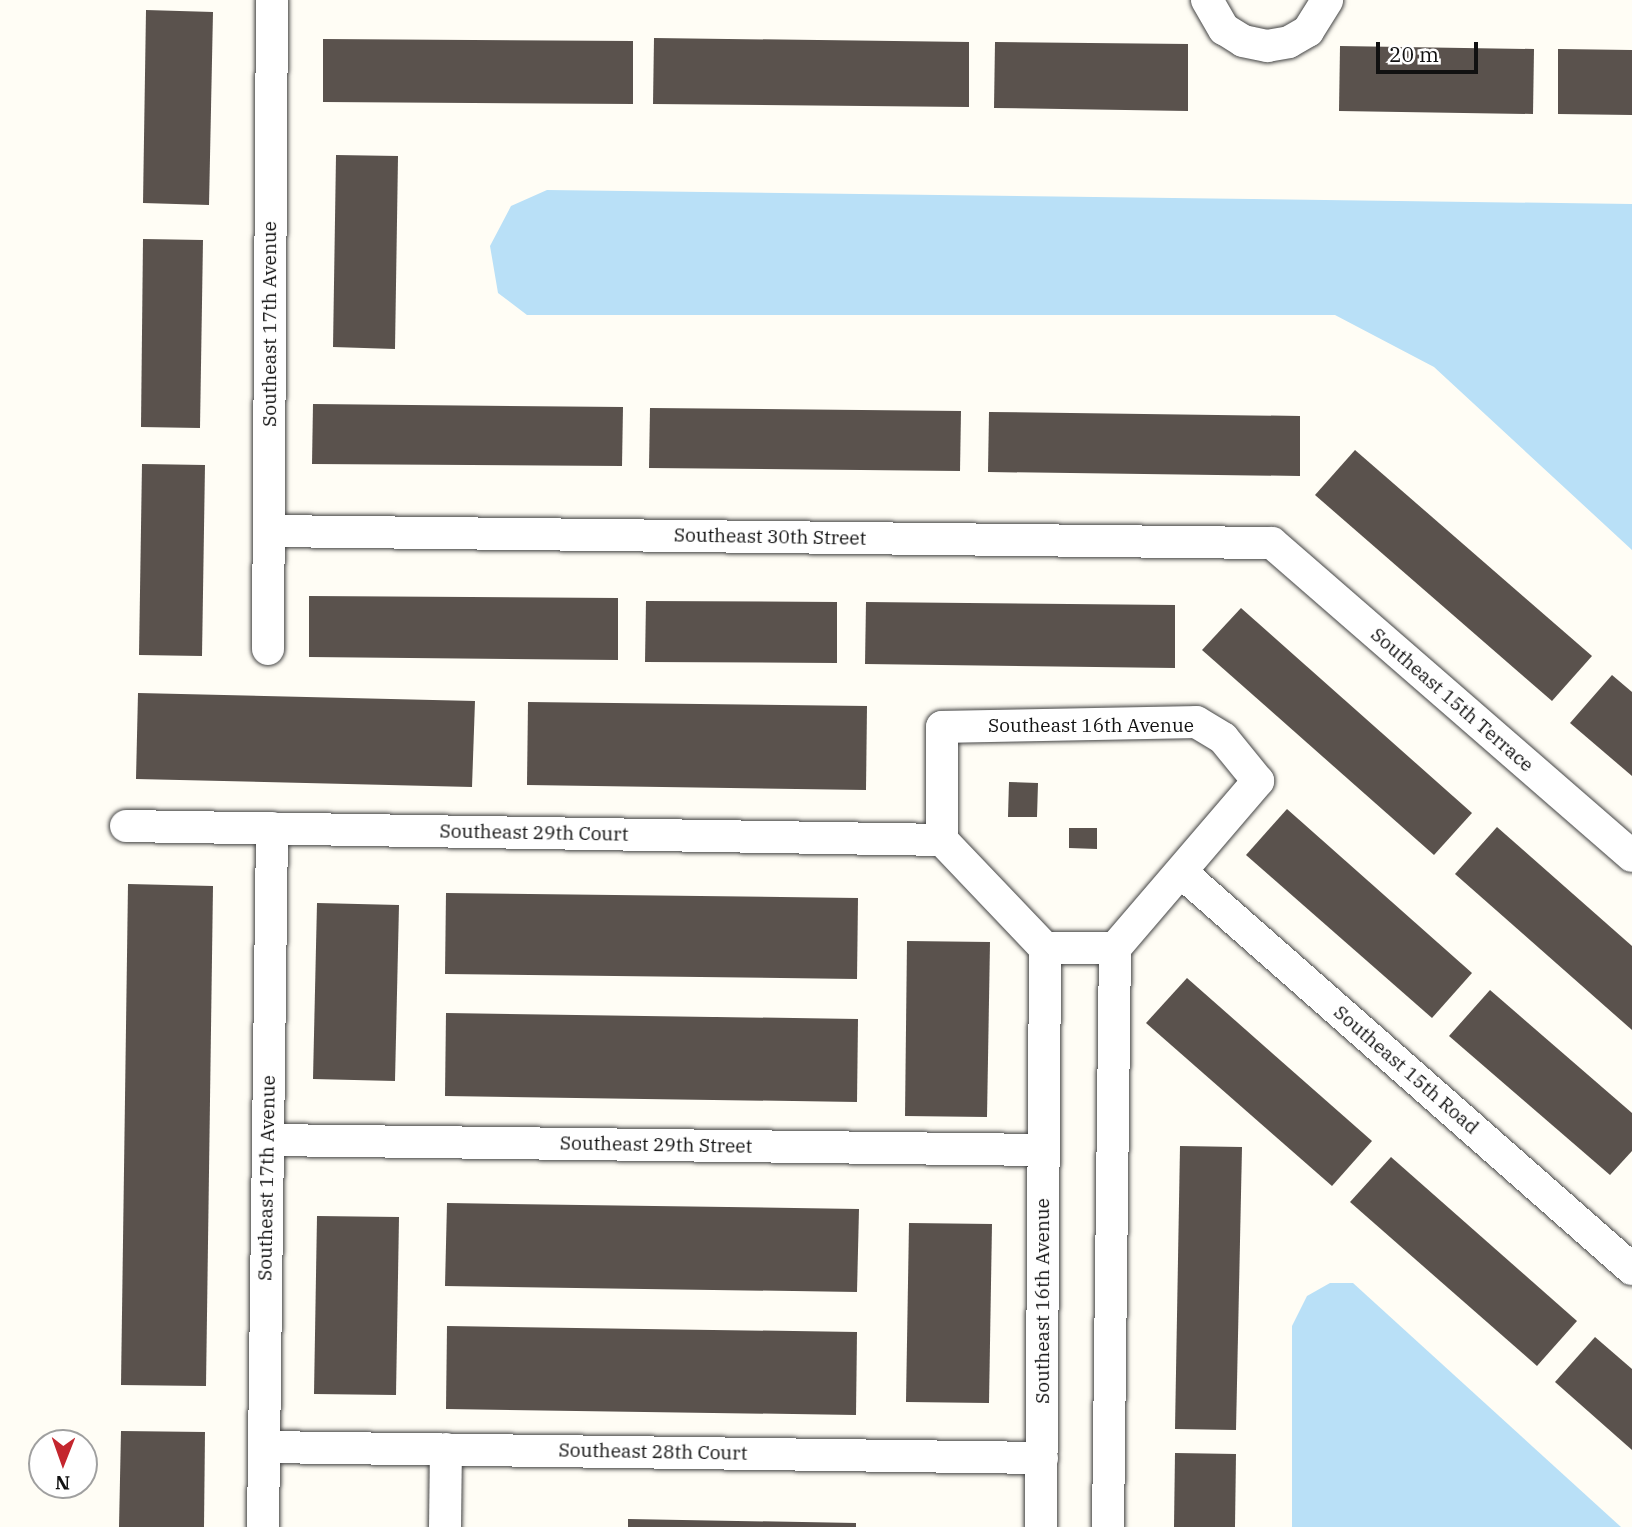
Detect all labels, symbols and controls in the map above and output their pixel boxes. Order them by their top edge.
scale bar [1380,28,1482,72]
text: 20 m [1389,40,1439,68]
street label: Southeast 17th Avenue [259,221,281,427]
street label: Southeast 30th Street [674,524,866,550]
street label: Southeast 15th Terrace [1366,623,1538,777]
street label: Southeast 16th Avenue [988,715,1194,737]
street label: Southeast 29th Court [439,820,629,846]
street label: Southeast 15th Road [1329,1001,1483,1139]
street label: Southeast 17th Avenue [254,1075,280,1281]
street label: Southeast 29th Street [560,1132,752,1158]
street label: Southeast 16th Avenue [1032,1198,1054,1404]
north arrow [28,1429,98,1499]
street label: Southeast 28th Court [558,1439,748,1465]
text: N [55,1471,70,1495]

